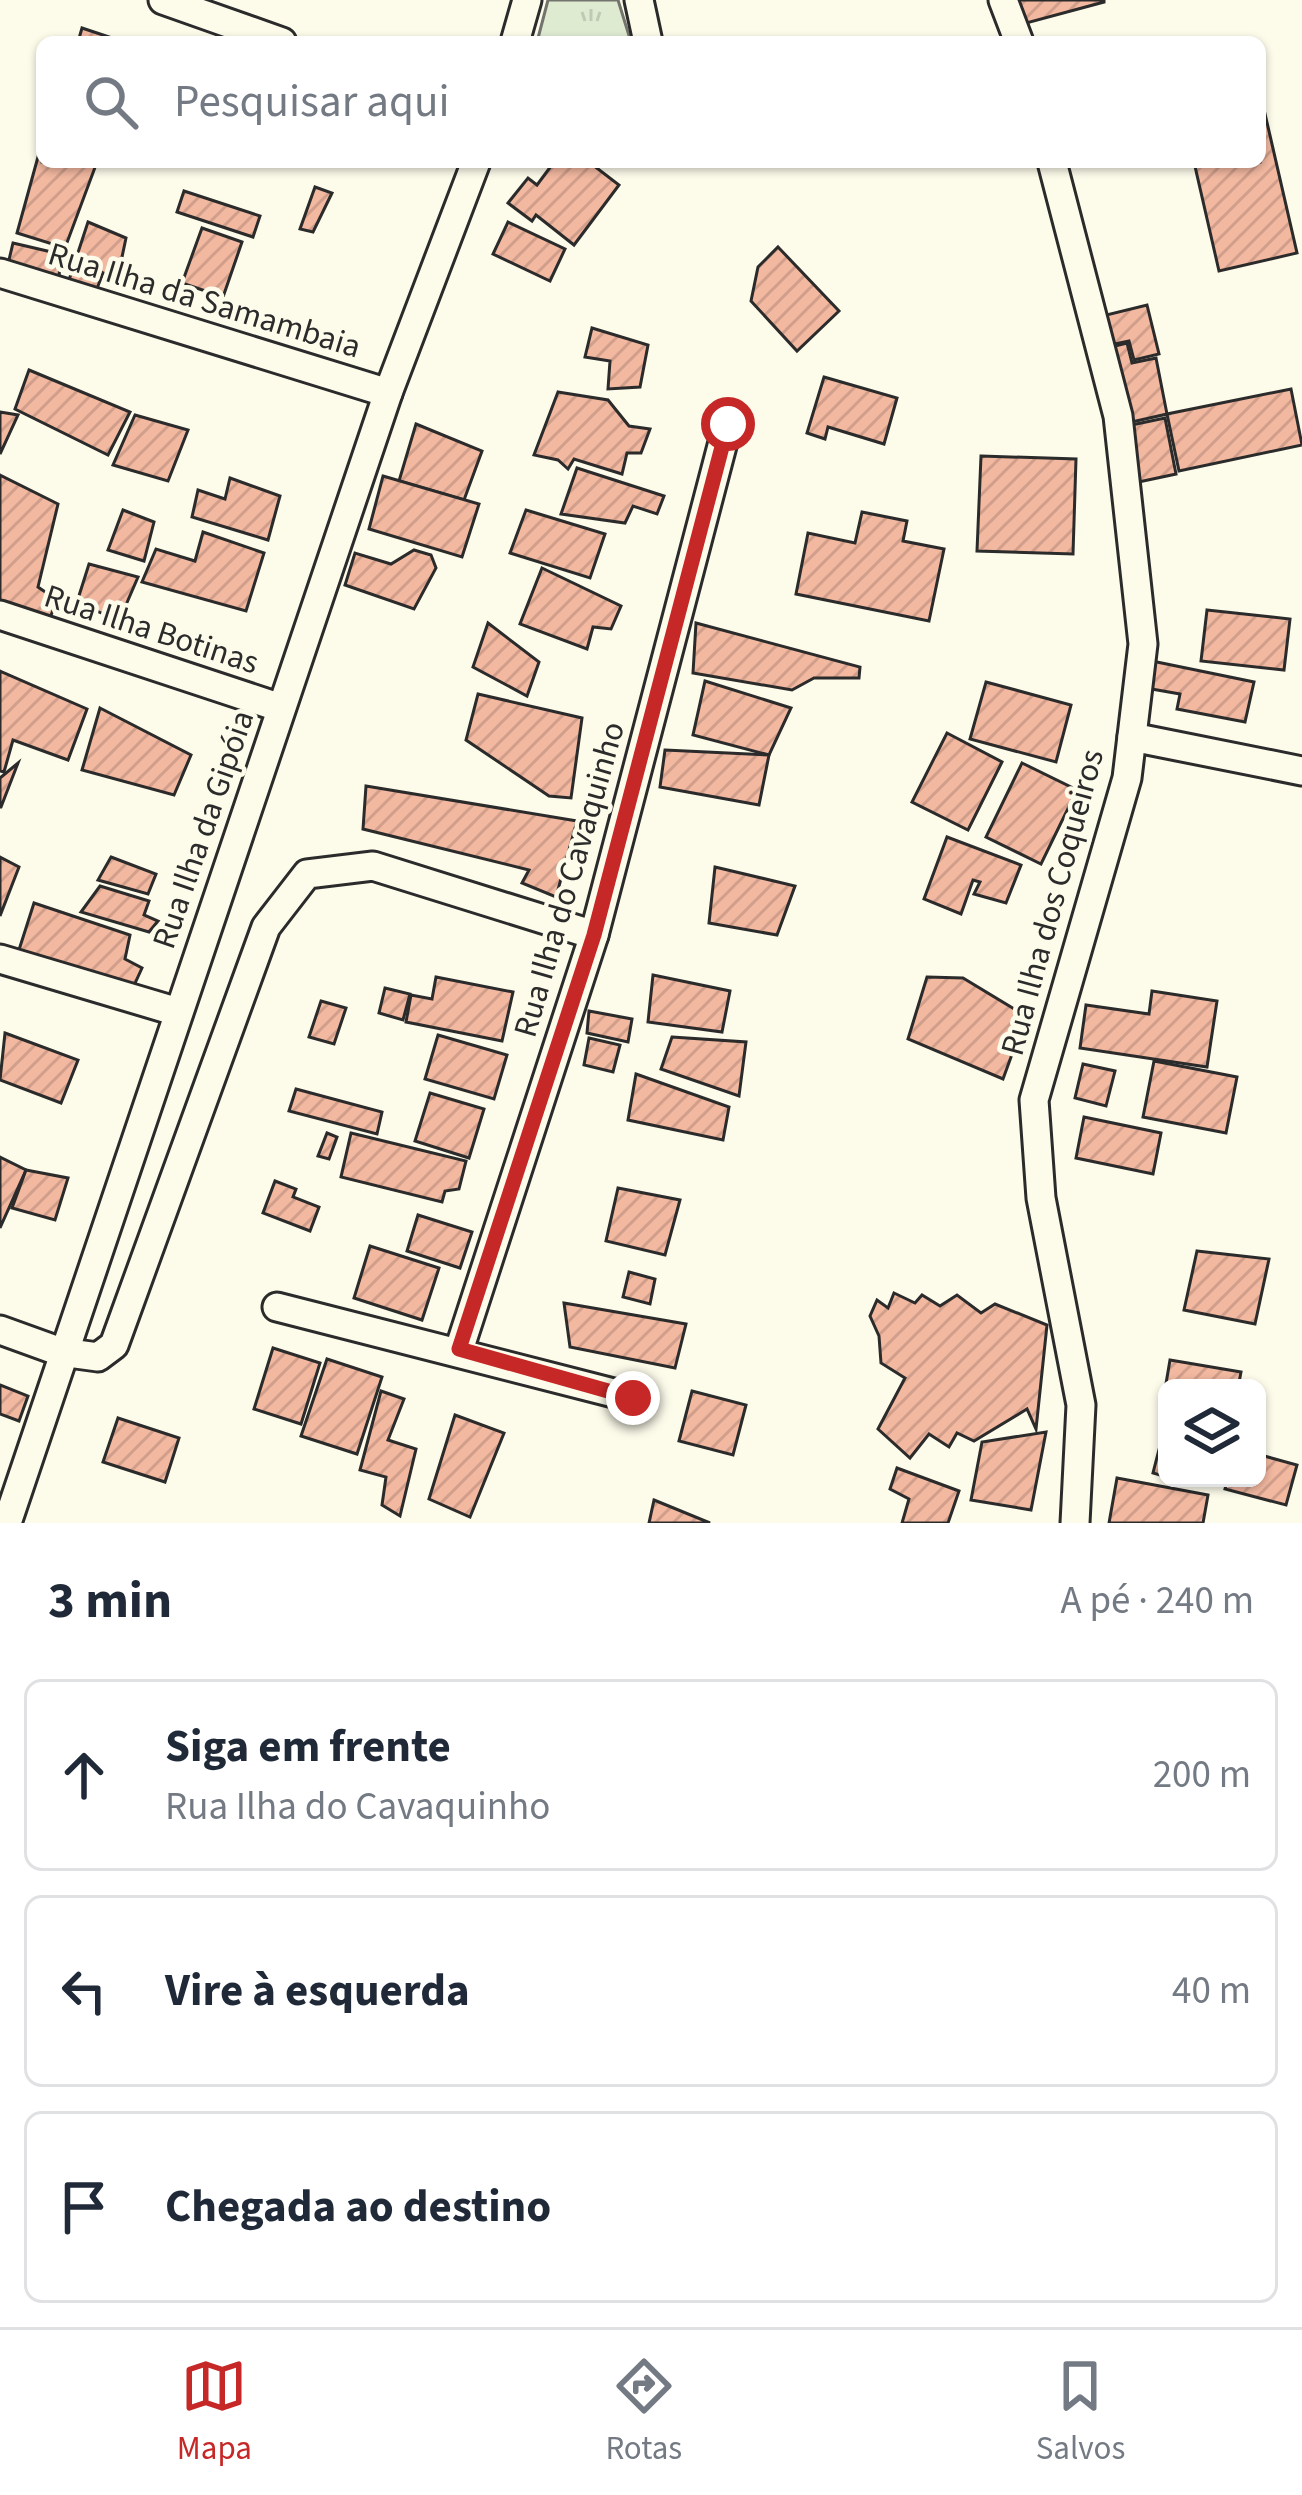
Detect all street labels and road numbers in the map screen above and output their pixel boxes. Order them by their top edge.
street label: Rua Ilha da Samambaia [43,231,367,370]
street label: Rua Ilha Botinas [38,573,265,686]
street label: Rua Ilha da Gipóia [141,704,266,955]
street label: Rua Ilha do Cavaquinho [502,716,637,1043]
street label: Rua Ilha dos Coqueiros [989,744,1116,1061]

